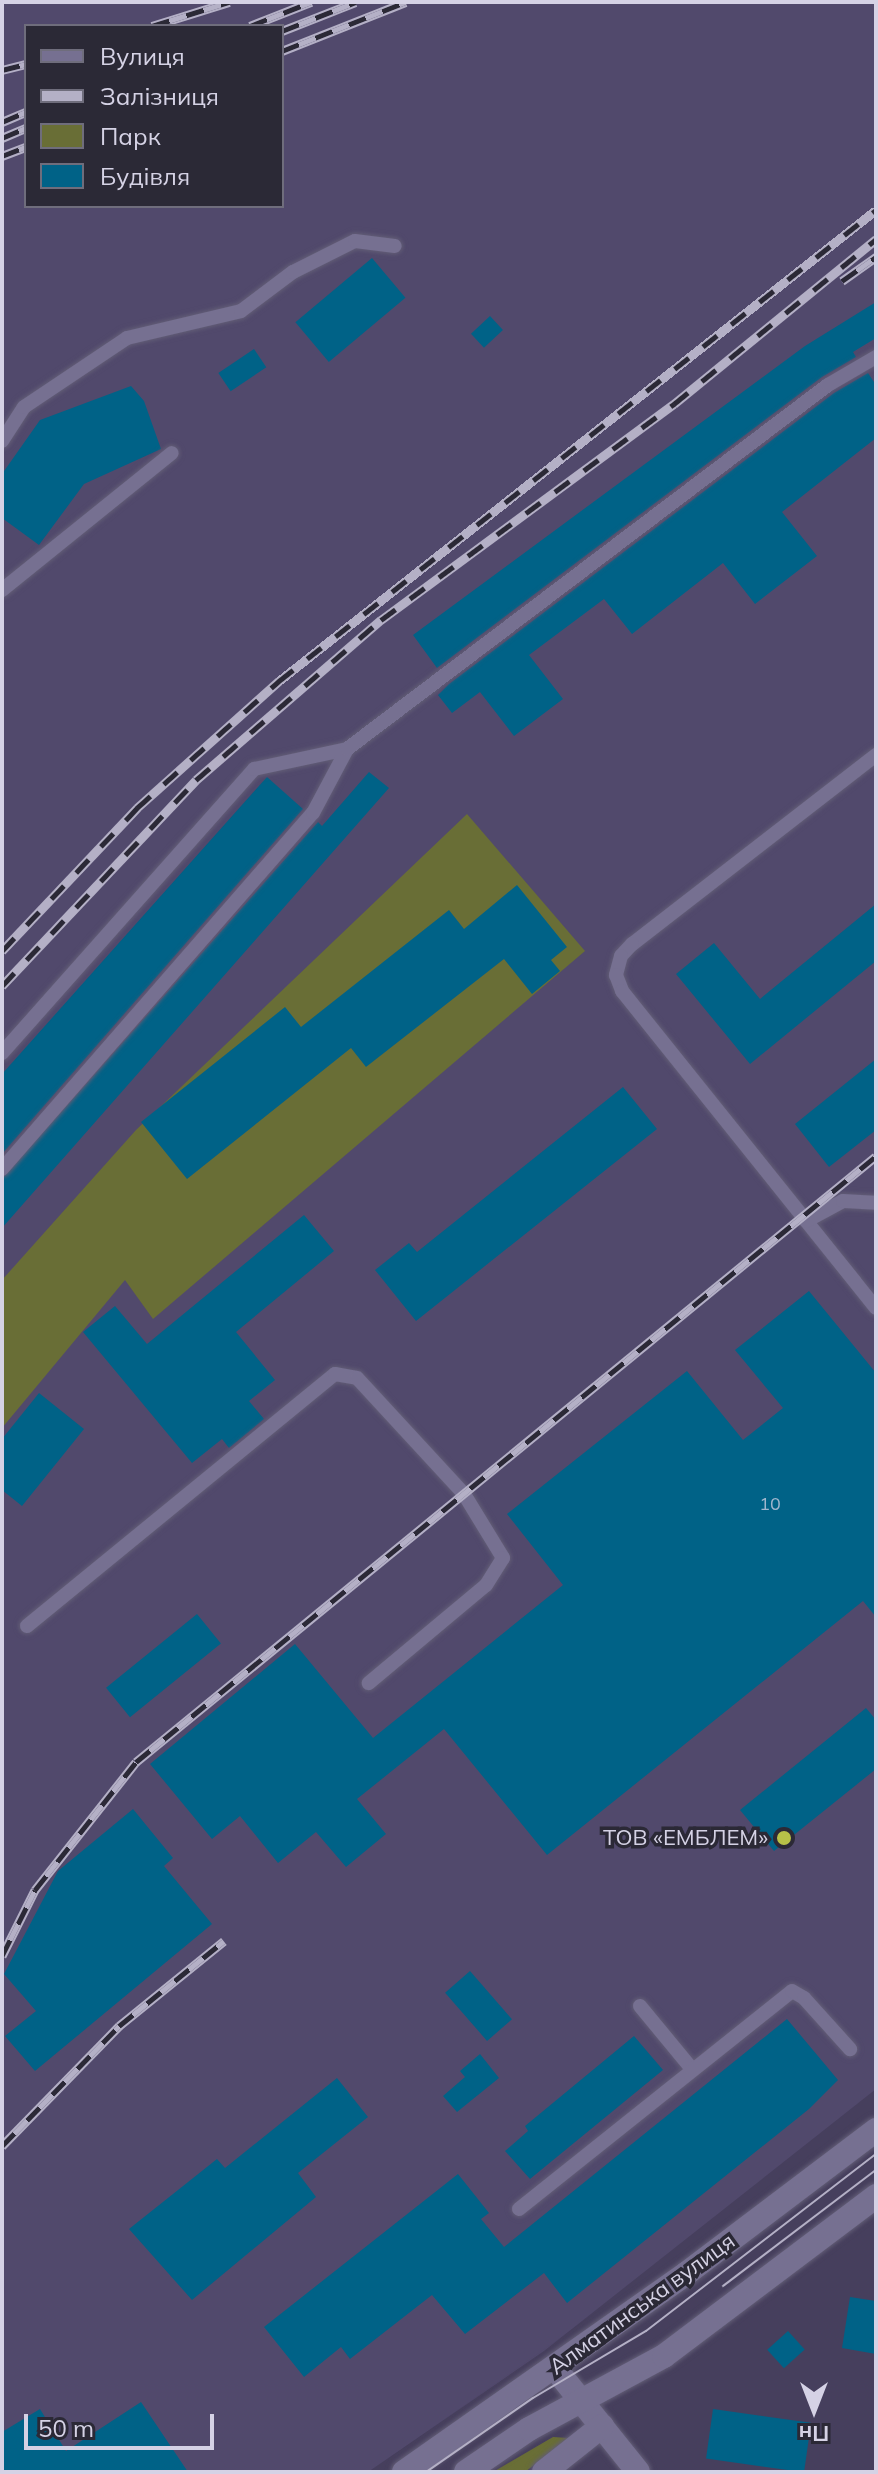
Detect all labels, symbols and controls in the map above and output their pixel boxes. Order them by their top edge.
legend [24,24,284,208]
text: Вулиця [100,41,185,71]
text: Залізниця [100,81,219,111]
text: Парк [100,121,161,151]
text: Будівля [100,161,190,191]
house number: 10 [759,1493,781,1515]
place label: ТОВ «ЕМБЛЕМ» [603,1825,768,1851]
marker: ТОВ «ЕМБЛЕМ» [775,1829,793,1847]
street label: Алматинська вулиця [544,2228,740,2380]
north arrow [774,2370,854,2450]
scale bar [28,2398,218,2448]
text: 50 m [38,2413,94,2443]
text: Пн [799,2420,829,2448]

